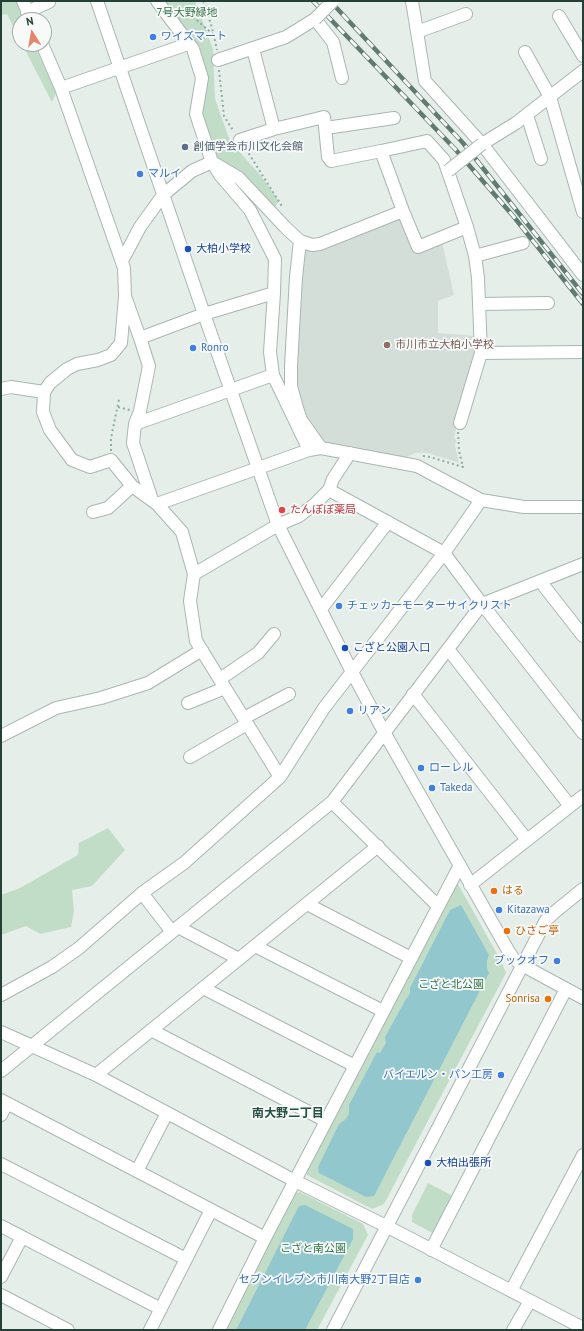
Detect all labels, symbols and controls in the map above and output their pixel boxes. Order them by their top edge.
park label: 7号大野緑地 [157,6,217,20]
north arrow [12,12,52,52]
text: N [25,14,35,29]
place label: ワイズマート [161,30,227,44]
marker: ワイズマート [148,32,158,42]
place label: 創価学会市川文化会館 [193,140,303,154]
marker: 創価学会市川文化会館 [180,142,190,152]
place label: マルイ [148,167,181,181]
marker: マルイ [135,169,145,179]
place label: 大柏小学校 [196,242,251,256]
marker: 大柏小学校 [183,244,193,254]
place label: 市川市立大柏小学校 [395,338,494,352]
marker: 市川市立大柏小学校 [382,340,392,350]
place label: Ronro [201,341,229,355]
marker: Ronro [188,343,198,353]
place label: たんぽぽ薬局 [290,503,356,517]
marker: たんぽぽ薬局 [277,505,287,515]
place label: チェッカーモーターサイクリスト [347,599,512,613]
marker: チェッカーモーターサイクリスト [334,601,344,611]
place label: こざと公園入口 [353,641,430,655]
marker: こざと公園入口 [340,643,350,653]
place label: リアン [358,704,391,718]
marker: リアン [345,706,355,716]
place label: ローレル [429,761,473,775]
marker: ローレル [416,763,426,773]
place label: Takeda [440,781,473,795]
marker: Takeda [427,783,437,793]
place label: はる [502,884,524,898]
marker: はる [489,886,499,896]
place label: Kitazawa [507,903,550,917]
marker: Kitazawa [494,905,504,915]
place label: ひさご亭 [515,924,559,938]
marker: ひさご亭 [502,926,512,936]
place label: ブックオフ [494,954,549,968]
marker: ブックオフ [552,956,562,966]
park label: こざと北公園 [418,978,484,992]
place label: Sonrisa [505,992,540,1006]
marker: Sonrisa [543,994,553,1004]
place label: バイエルン・パン工房 [383,1068,493,1082]
marker: バイエルン・パン工房 [496,1070,506,1080]
district label: 南大野二丁目 [252,1107,324,1121]
place label: 大柏出張所 [436,1156,491,1170]
marker: 大柏出張所 [423,1158,433,1168]
park label: こざと南公園 [280,1242,346,1256]
place label: セブンイレブン市川南大野2丁目店 [239,1273,410,1287]
marker: セブンイレブン市川南大野2丁目店 [413,1275,423,1285]

